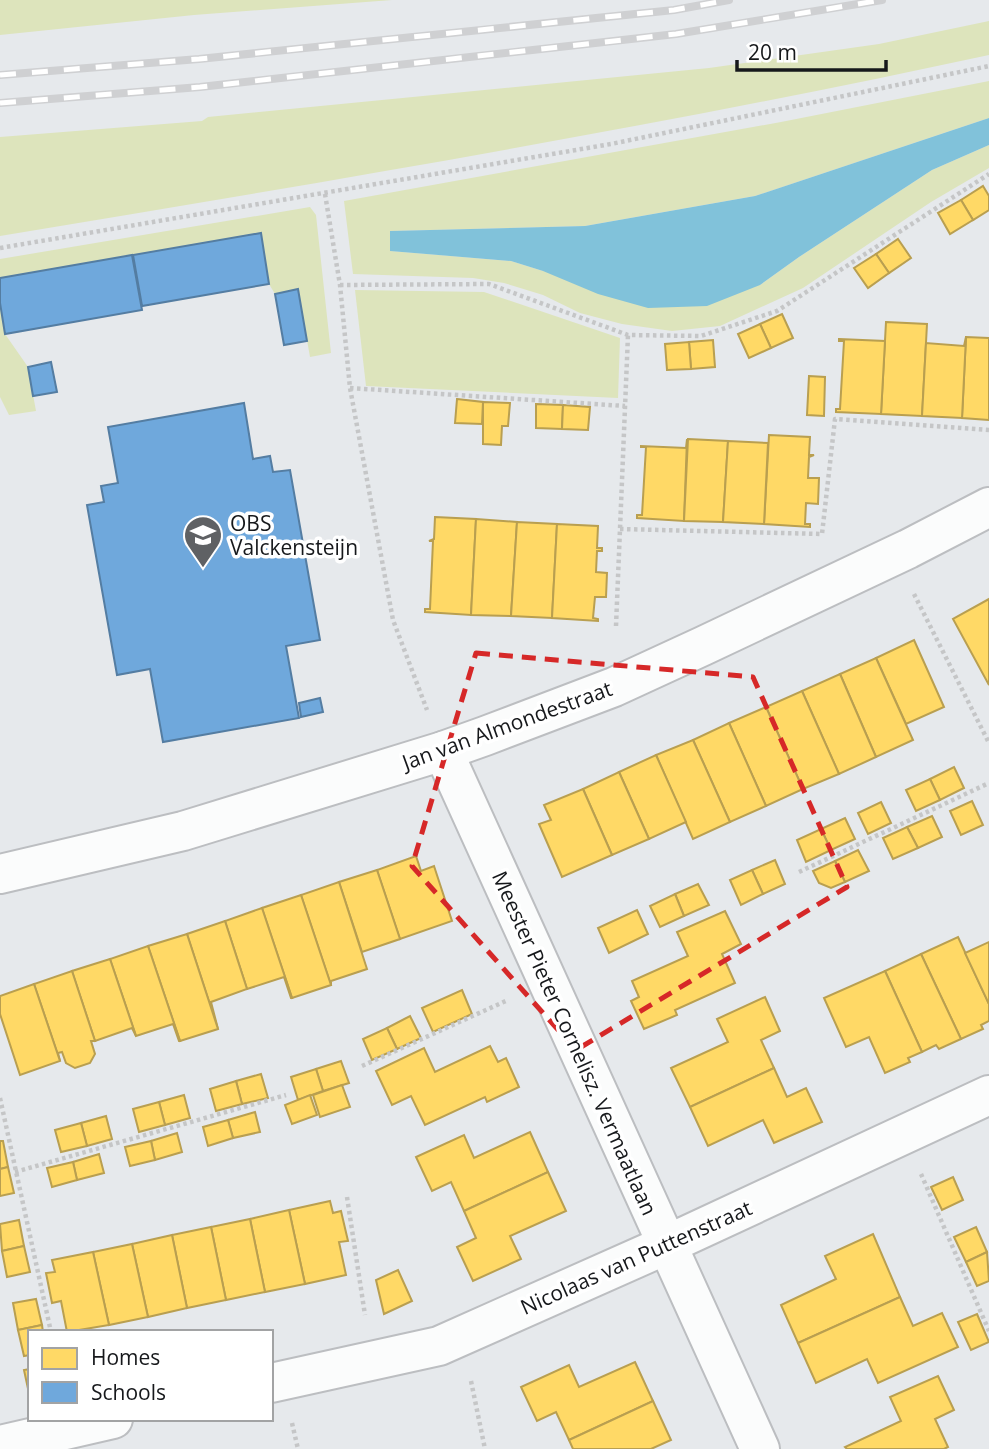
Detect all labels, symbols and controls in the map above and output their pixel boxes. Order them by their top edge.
scale bar [737,28,886,72]
text: 20 m [748,38,797,66]
place label: OBS Valckensteijn [230,509,358,561]
school or university icon: OBS Valckensteijn [182,514,224,569]
street label: Jan van Almondestraat [396,674,616,777]
street label: Meester Pieter Cornelisz. Vermaatlaan [486,866,664,1220]
street label: Nicolaas van Puttenstraat [516,1193,756,1321]
legend [28,1330,273,1421]
text: Homes [91,1343,160,1371]
text: Schools [91,1378,166,1406]

